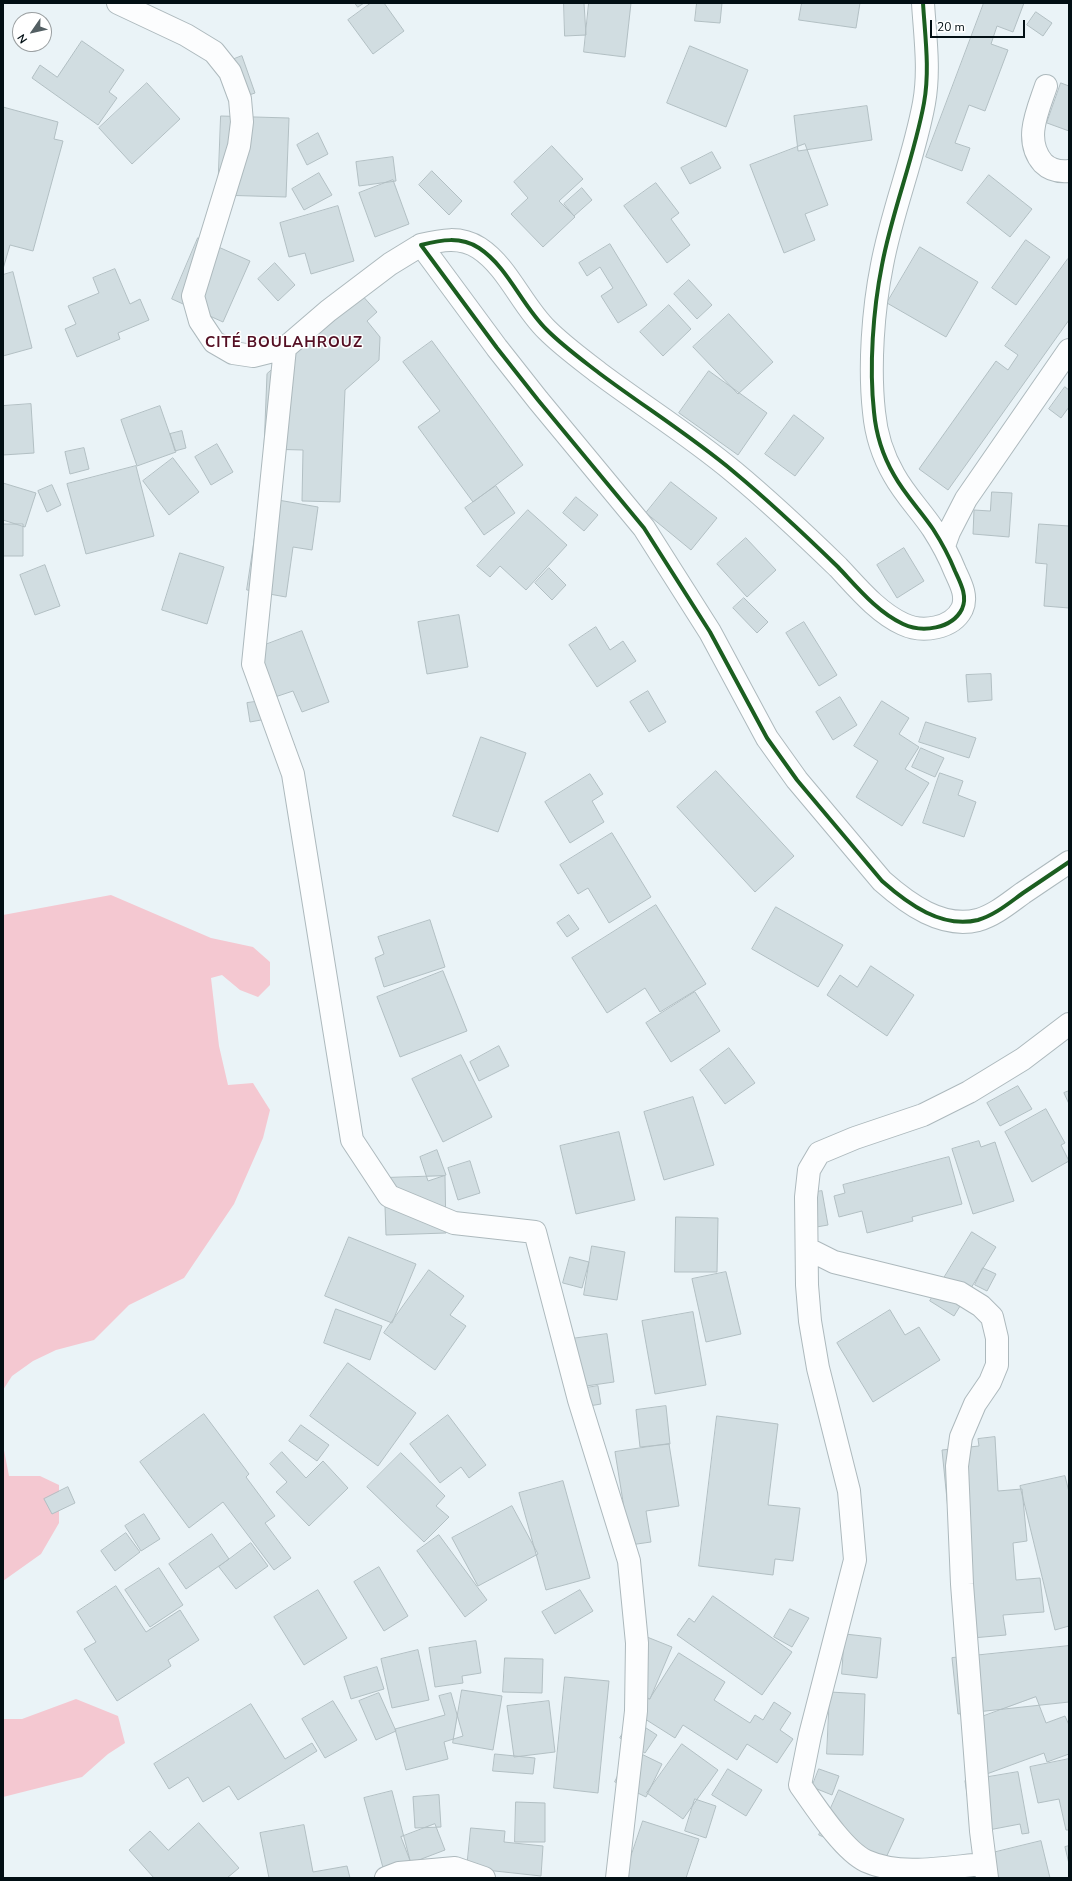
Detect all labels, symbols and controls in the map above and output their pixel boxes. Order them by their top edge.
north arrow [12,12,52,52]
scale bar [932,12,1027,38]
text: 20 m [937,19,965,35]
text: N [14,31,31,46]
district label: CITÉ BOULAHROUZ [205,334,363,352]

